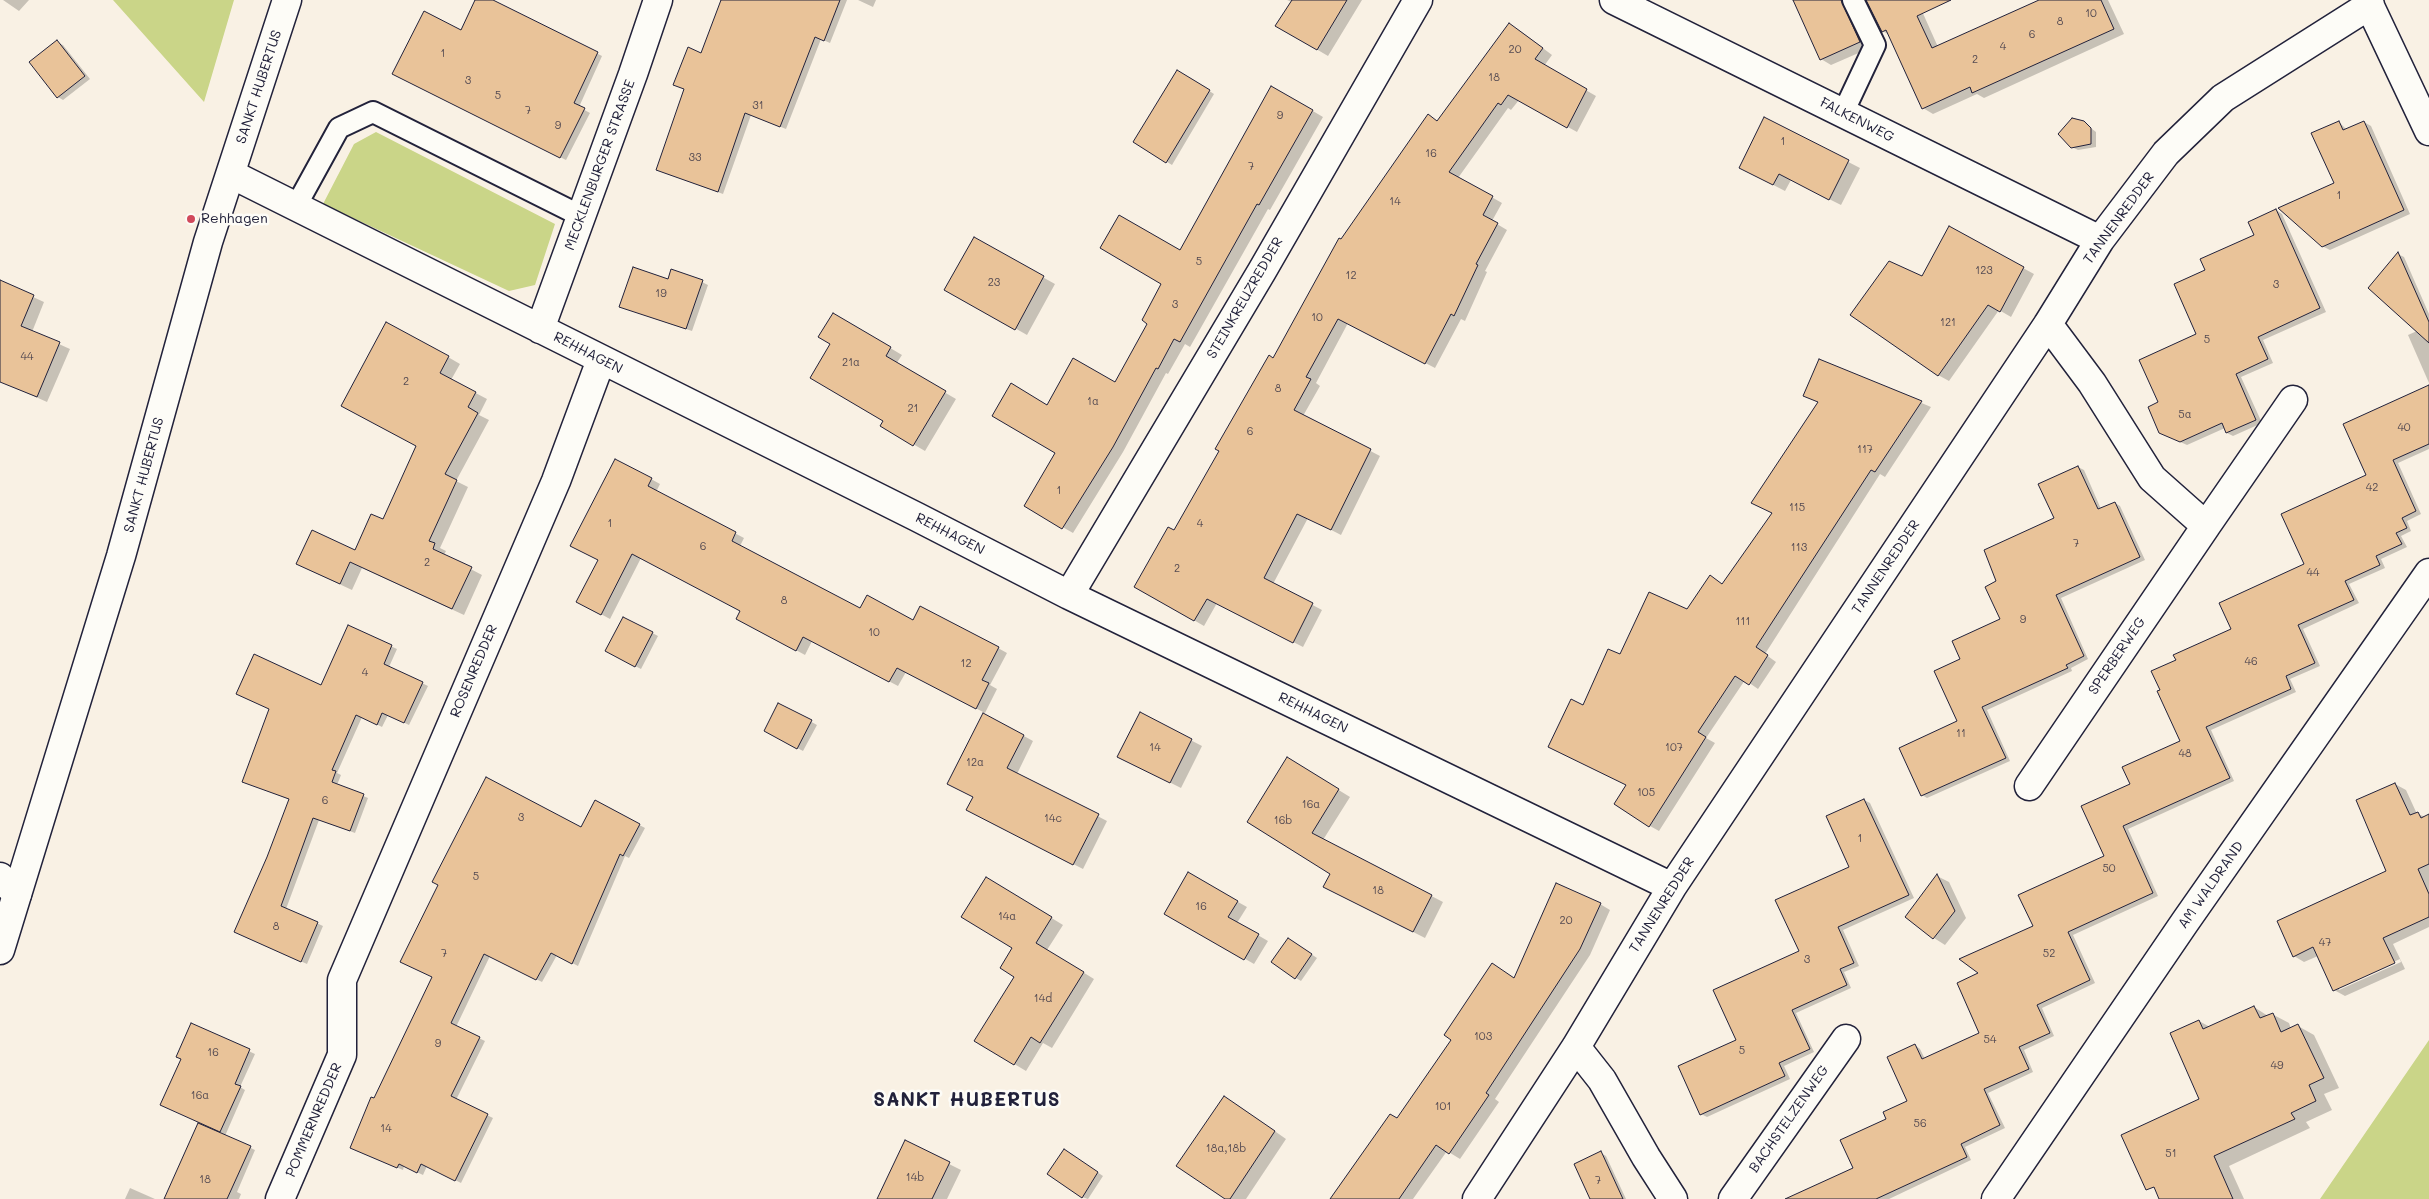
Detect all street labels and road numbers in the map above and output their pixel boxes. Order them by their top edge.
street label: SANKT HUBERTUS [233,28,285,146]
street label: MECKLENBURGER STRASSE [561,77,639,253]
street label: FALKENWEG [1817,94,1897,146]
street label: TANNENREDDER [2080,169,2158,267]
street label: STEINKREUZREDDER [1203,234,1287,362]
street label: REHHAGEN [551,328,625,378]
street label: SANKT HUBERTUS [121,415,167,535]
street label: REHHAGEN [913,509,987,559]
street label: TANNENREDDER [1848,517,1924,617]
street label: SPERBERWEG [2085,614,2149,698]
street label: ROSENREDDER [447,622,501,720]
street label: REHHAGEN [1275,689,1351,737]
street label: AM WALDRAND [2175,838,2247,932]
street label: TANNENREDDER [1626,854,1698,956]
street label: POMMERNREDDER [282,1060,346,1180]
street label: BACHSTELZENWEG [1746,1062,1832,1176]

